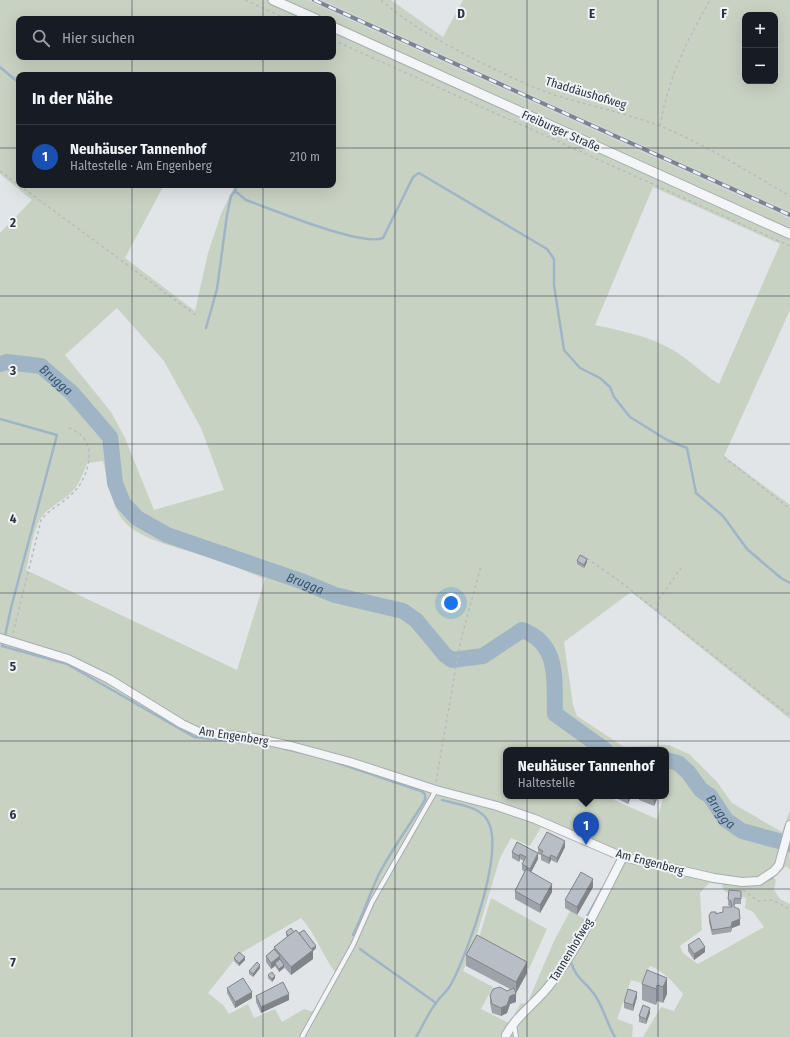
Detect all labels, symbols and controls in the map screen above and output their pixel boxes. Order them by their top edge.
text: D [457,6,465,21]
text: E [589,6,595,21]
text: F [721,6,727,21]
map controls [742,12,778,84]
button: + [742,12,778,48]
search box [16,16,336,60]
icon: search [30,27,52,49]
text: Hier suchen [62,29,135,47]
button: − [742,48,778,84]
street label: Thaddäushofweg [544,74,628,112]
text: In der Nähe [32,88,113,109]
street label: Freiburger Straße [519,107,603,155]
text: Neuhäuser Tannenhof [70,140,206,158]
text: 1 [42,149,48,164]
text: 210 m [290,149,320,164]
text: Haltestelle · Am Engenberg [70,158,212,173]
text: 2 [9,215,16,230]
water label: Brugga [37,361,76,398]
text: 3 [9,363,16,378]
text: 4 [10,511,17,526]
water label: Brugga [285,569,326,597]
your location [441,593,461,613]
text: 5 [10,659,16,674]
street label: Am Engenberg [198,724,270,748]
popup [503,747,669,799]
text: Neuhäuser Tannenhof [518,757,654,775]
text: Haltestelle [518,775,575,790]
water label: Brugga [704,792,738,832]
text: 6 [10,807,17,822]
pin: 1 [573,812,599,845]
street label: Am Engenberg [614,846,686,878]
street label: Tannenhofweg [547,915,596,984]
text: 7 [10,955,16,970]

